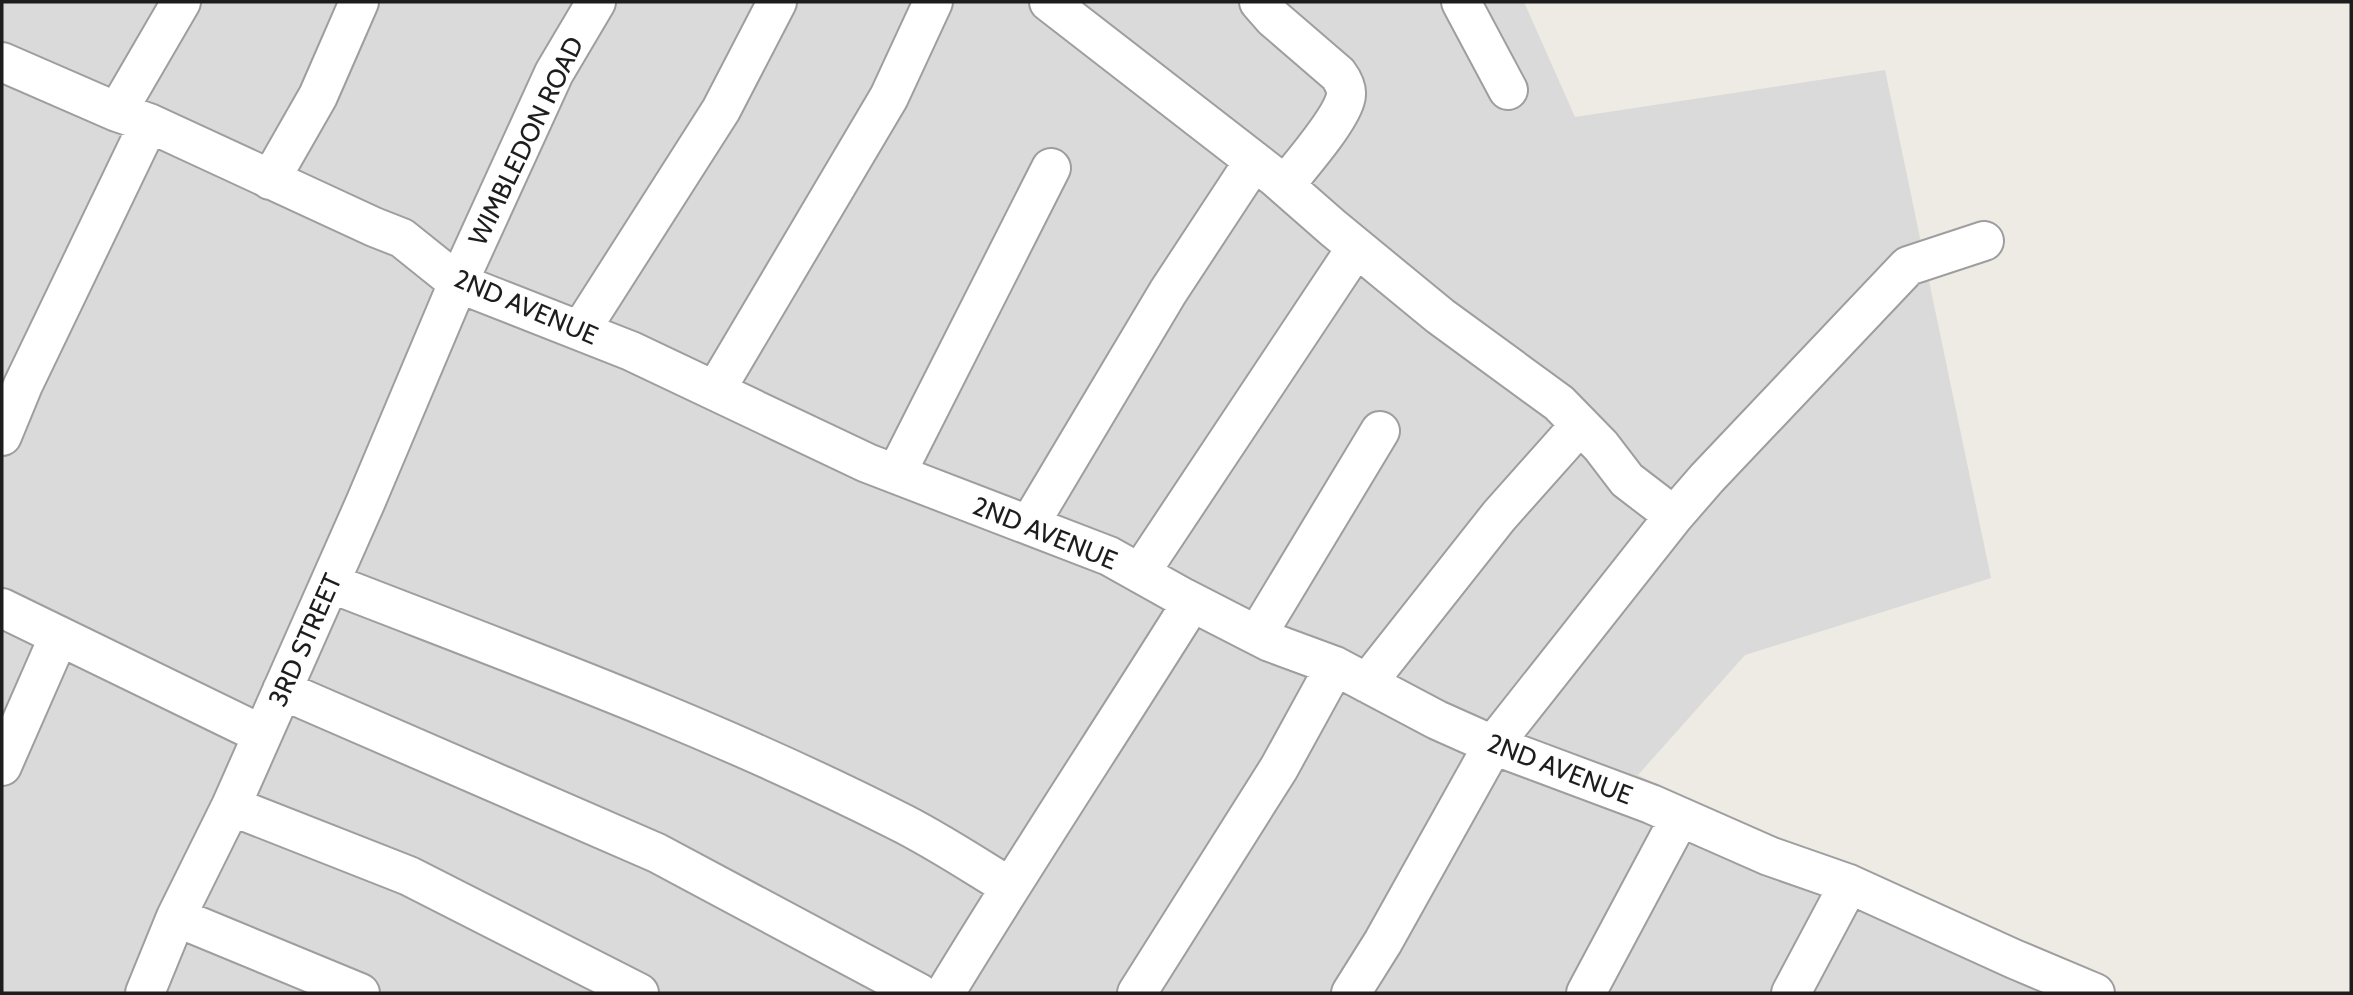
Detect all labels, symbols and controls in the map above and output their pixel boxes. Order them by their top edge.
street label: WIMBLEDON ROAD [462,31,590,251]
street label: 2ND AVENUE [449,262,603,352]
street label: 2ND AVENUE [968,489,1122,577]
street label: 3RD STREET [262,569,349,711]
street label: 2ND AVENUE [1483,727,1637,811]

